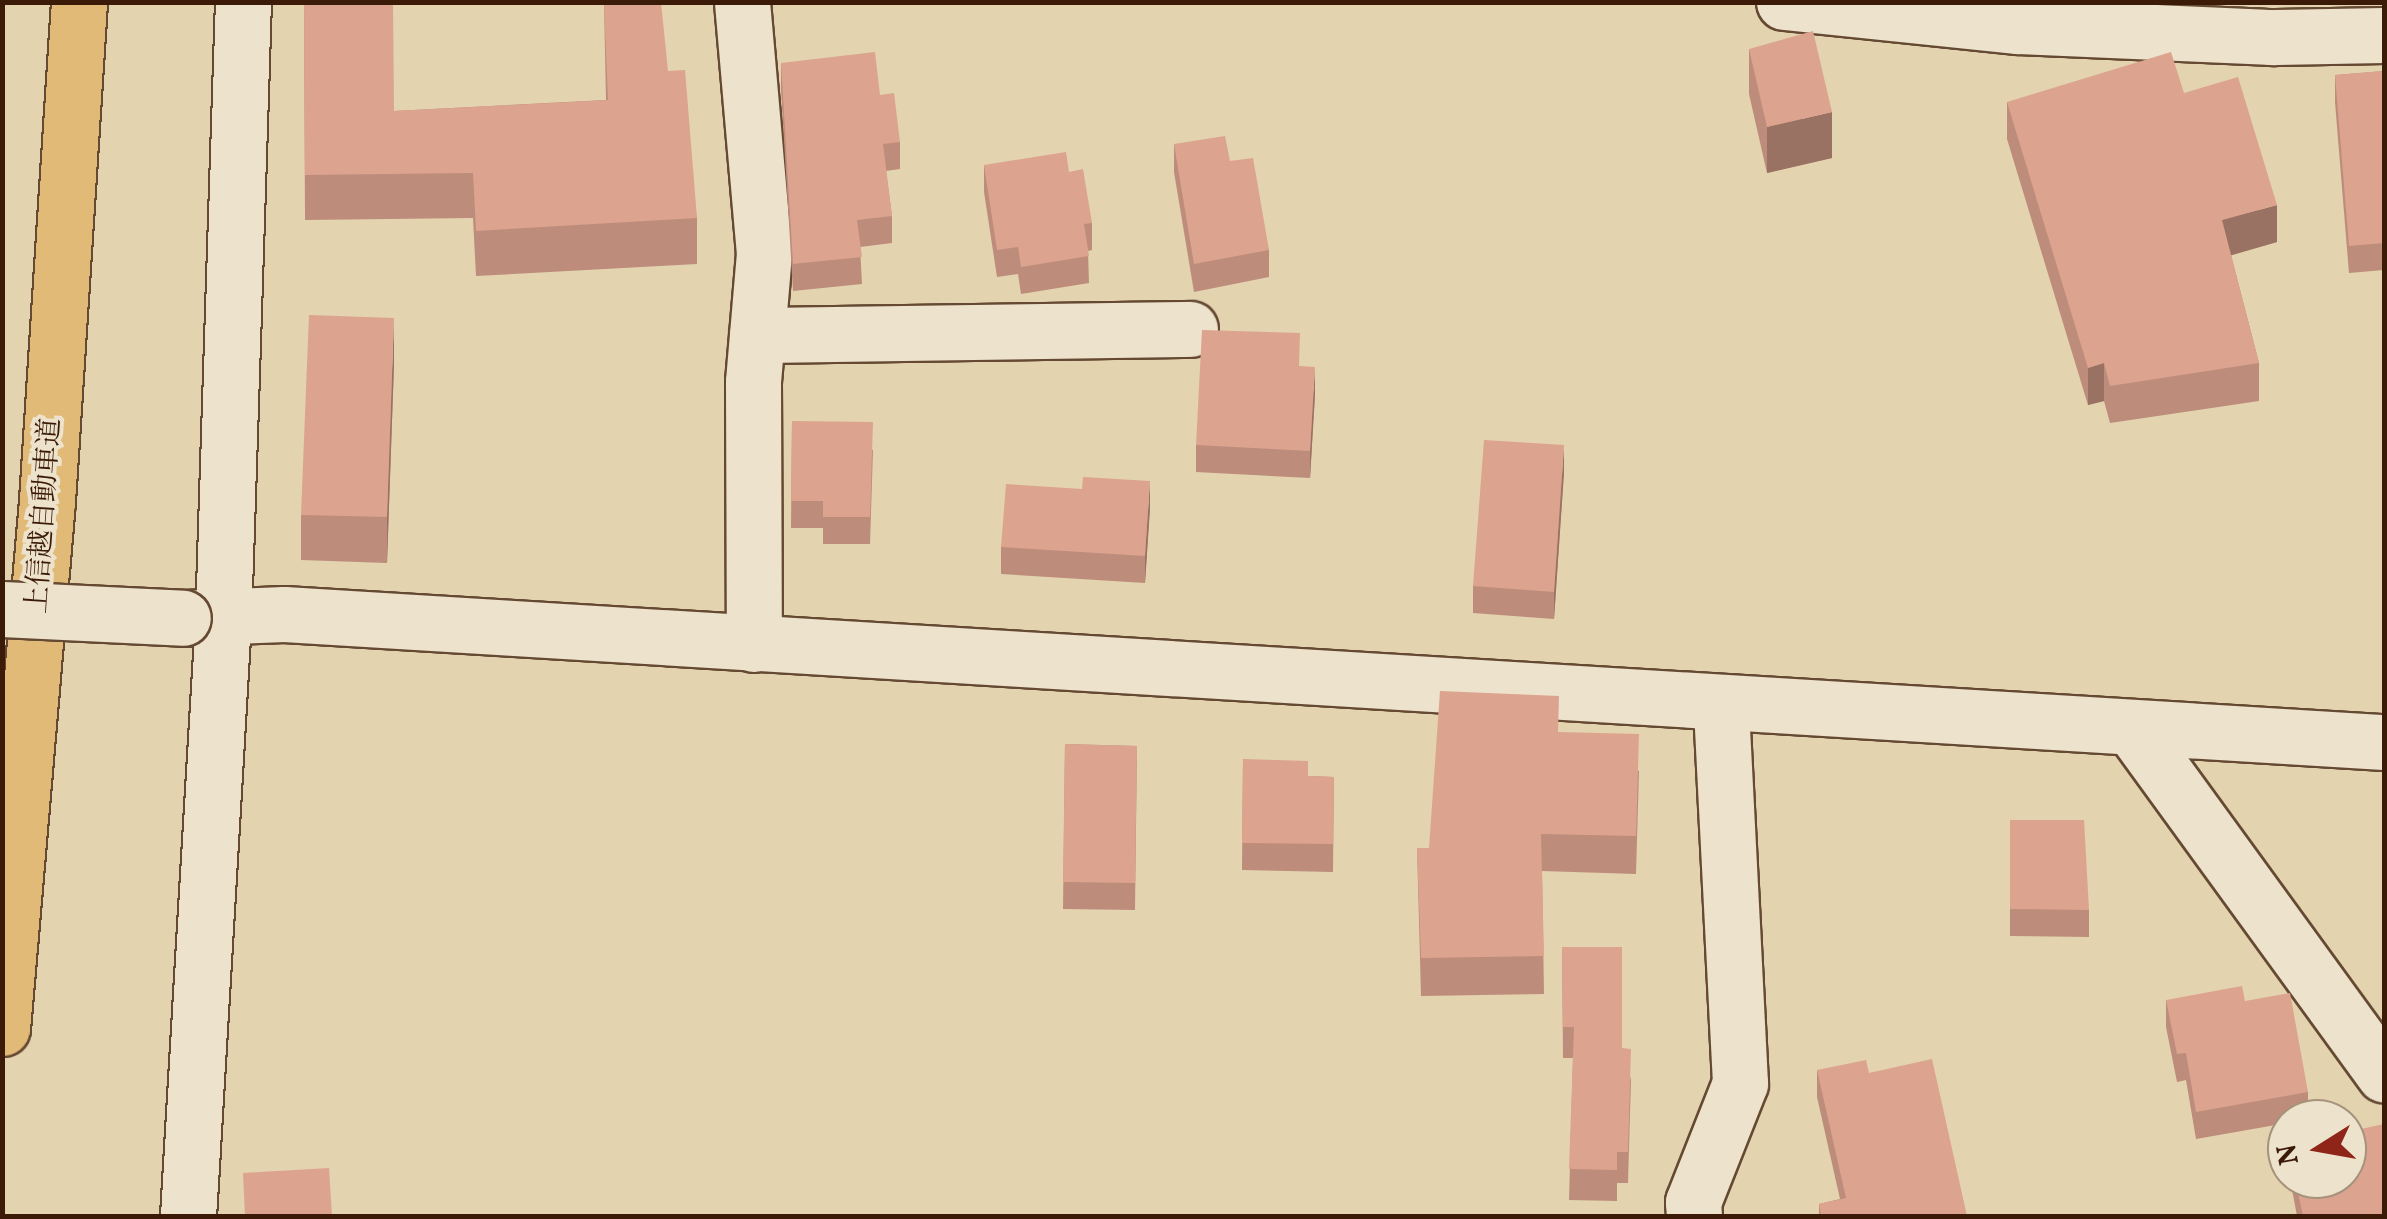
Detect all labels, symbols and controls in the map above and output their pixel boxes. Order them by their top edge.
street label: 上信越自動車道 [21,417,69,615]
north arrow [2267,1099,2367,1199]
text: N [2268,1141,2310,1168]

